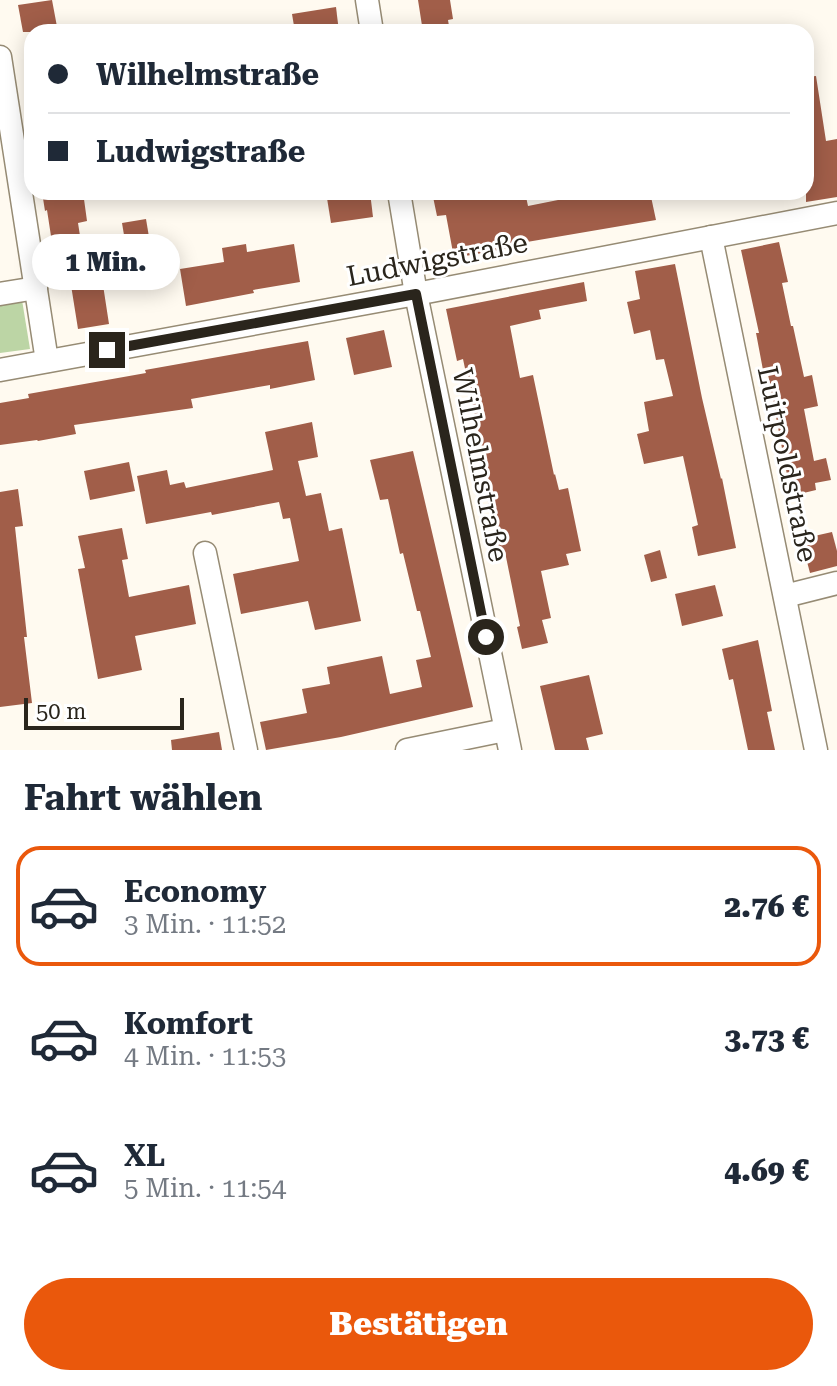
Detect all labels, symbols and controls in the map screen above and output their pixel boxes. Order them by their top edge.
text: Wilhelmstraße [96,57,319,92]
text: Ludwigstraße [96,134,305,169]
street label: Ludwigstraße [344,226,530,293]
callout: 1 Min. [33,234,181,290]
text: 1 Min. [65,247,147,277]
route end [89,332,125,368]
street label: Luitpoldstraße [751,363,824,565]
street label: Wilhelmstraße [446,366,515,565]
route start [468,619,504,655]
scale bar [24,694,184,730]
text: 50 m [36,699,86,724]
text: Fahrt wählen [24,777,262,819]
icon: car [28,870,100,942]
text: Economy [124,874,266,909]
text: 2.76 € [724,889,809,924]
text: 3 Min. · 11:52 [124,909,286,939]
icon: car [28,1002,100,1074]
text: Komfort [124,1006,253,1041]
text: 3.73 € [724,1021,809,1056]
text: 4 Min. · 11:53 [124,1041,286,1071]
icon: car [28,1134,100,1206]
text: XL [124,1138,165,1173]
text: 4.69 € [724,1153,809,1188]
text: 5 Min. · 11:54 [124,1173,286,1203]
button: Bestätigen [24,1278,813,1370]

